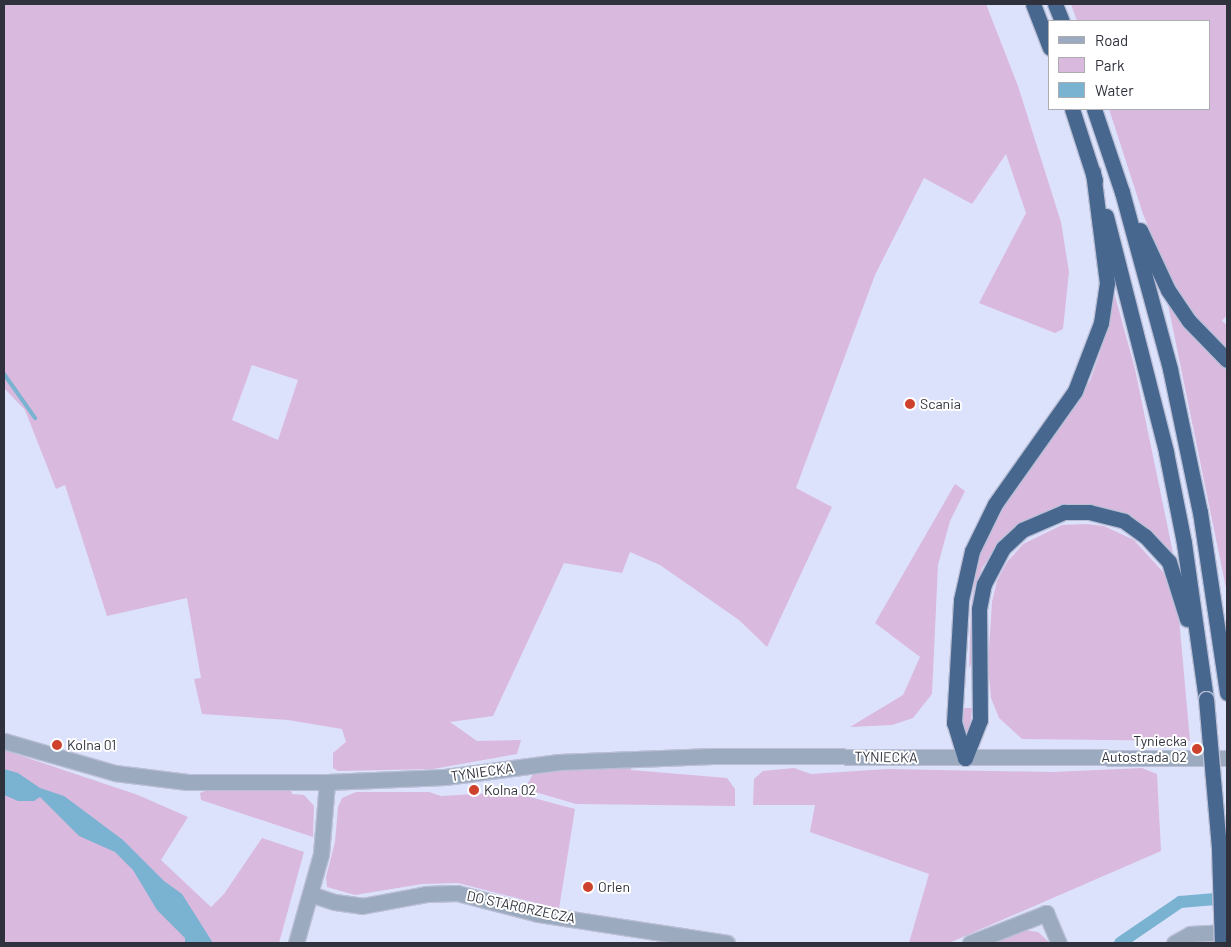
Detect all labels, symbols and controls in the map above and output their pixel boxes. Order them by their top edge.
legend [1048,20,1211,110]
text: Road [1095,31,1128,49]
text: Park [1095,56,1124,74]
text: Water [1095,81,1134,99]
place label: Scania [920,396,961,412]
marker: Scania [904,398,916,410]
place label: Tyniecka Autostrada 02 [1101,733,1187,766]
place label: Kolna 01 [67,737,116,753]
marker: Kolna 01 [51,739,63,751]
marker: Tyniecka Autostrada 02 [1191,743,1203,755]
street label: TYNIECKA [854,748,918,766]
street label: TYNIECKA [450,759,514,785]
place label: Kolna 02 [484,782,536,798]
marker: Kolna 02 [468,784,480,796]
place label: Orlen [598,879,630,895]
marker: Orlen [582,881,594,893]
street label: DO STARORZECZA [465,887,577,927]

